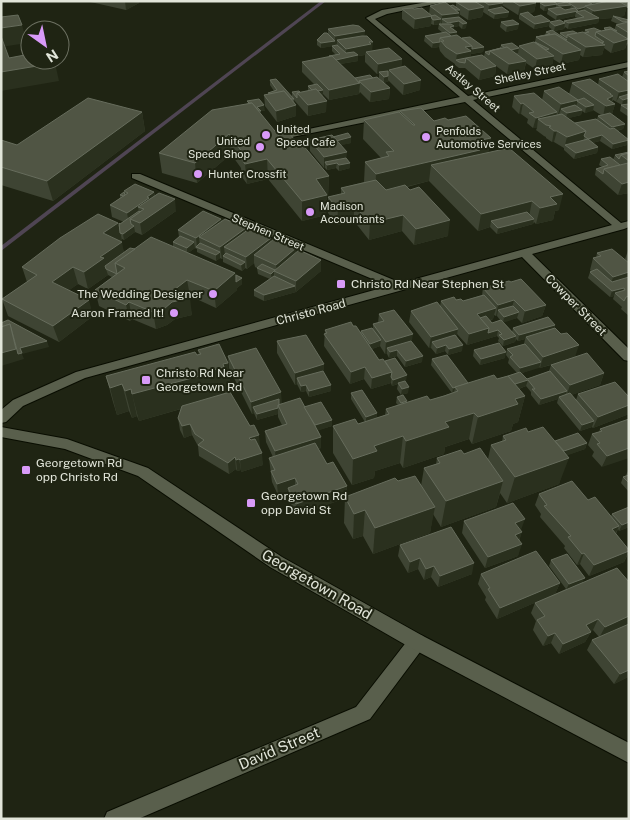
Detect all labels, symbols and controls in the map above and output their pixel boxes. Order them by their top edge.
north arrow [20,20,70,70]
text: N [43,46,61,66]
street label: Shelley Street [493,60,567,86]
street label: Astley Street [443,62,503,114]
place label: United Speed Cafe [276,123,336,148]
place label: Penfolds Automotive Services [436,125,542,150]
marker: United Speed Cafe [260,129,272,141]
marker: Penfolds Automotive Services [420,131,432,143]
place label: United Speed Shop [188,135,250,160]
marker: United Speed Shop [254,141,266,153]
marker: Hunter Crossfit [192,168,204,180]
place label: Hunter Crossfit [208,168,287,180]
place label: Madison Accountants [320,200,385,225]
marker: Madison Accountants [304,206,316,218]
street label: Stephen Street [230,211,306,253]
street label: Cowper Street [542,271,610,339]
place label: Christo Rd Near Stephen St [351,277,504,291]
marker: Christo Rd Near Stephen St [335,278,347,290]
place label: The Wedding Designer [77,287,203,301]
marker: The Wedding Designer [207,288,219,300]
street label: Christo Road [275,296,347,328]
place label: Aaron Framed It! [71,306,164,320]
marker: Aaron Framed It! [168,307,180,319]
place label: Christo Rd Near Georgetown Rd [156,366,244,394]
marker: Christo Rd Near Georgetown Rd [140,374,152,386]
place label: Georgetown Rd opp Christo Rd [36,456,122,484]
marker: Georgetown Rd opp Christo Rd [20,464,32,476]
place label: Georgetown Rd opp David St [261,489,347,517]
marker: Georgetown Rd opp David St [245,497,257,509]
street label: Georgetown Road [259,546,375,622]
street label: David Street [236,723,322,773]

